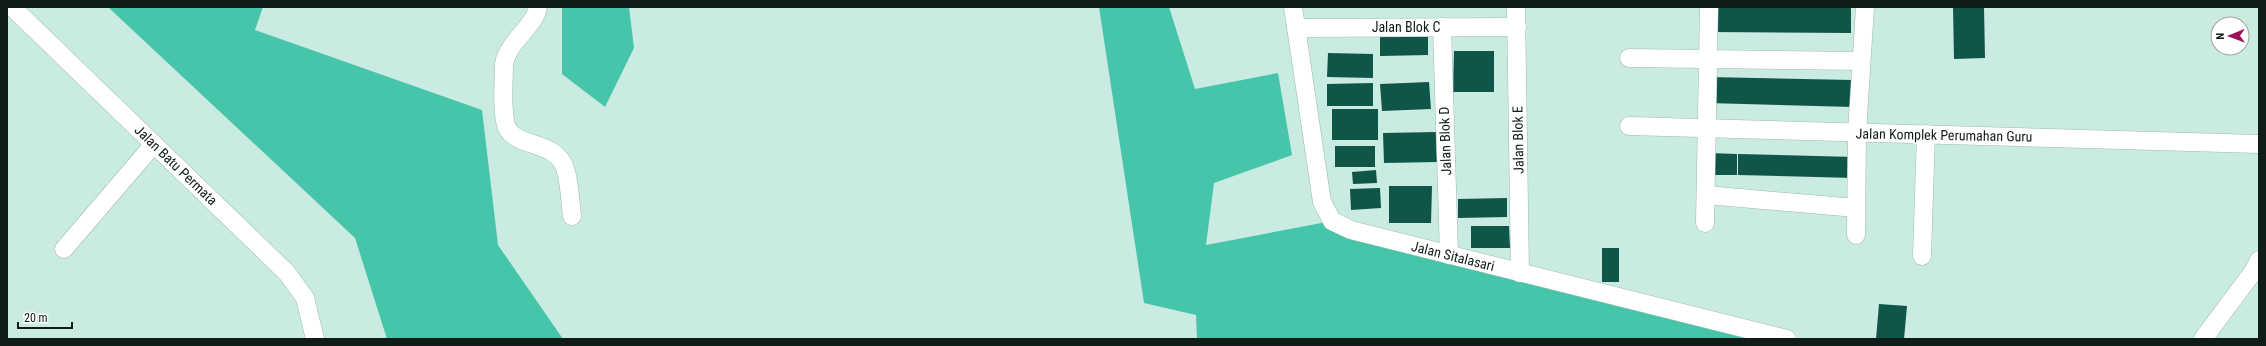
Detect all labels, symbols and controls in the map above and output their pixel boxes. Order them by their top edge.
north arrow [2210,16,2250,56]
street label: Jalan Blok C [1372,19,1440,35]
text: N [2214,32,2227,40]
street label: Jalan Blok D [1436,106,1454,176]
street label: Jalan Blok E [1509,106,1527,174]
street label: Jalan Batu Permata [131,122,221,208]
street label: Jalan Komplek Perumahan Guru [1856,125,2032,145]
street label: Jalan Sitalasari [1410,238,1496,274]
scale bar [18,304,72,330]
text: 20 m [24,311,48,325]

